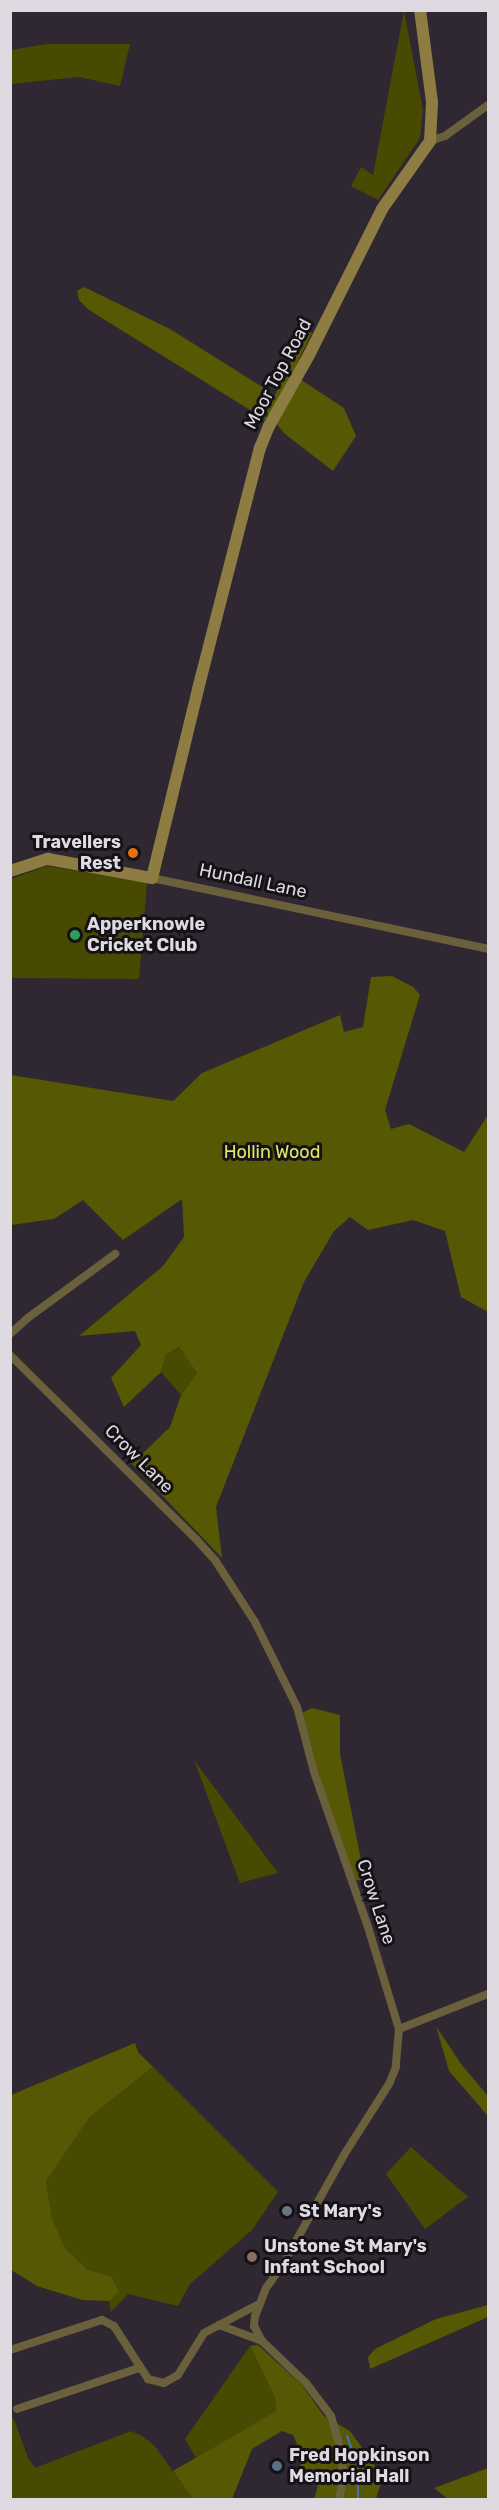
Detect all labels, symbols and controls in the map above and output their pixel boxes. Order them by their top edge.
street label: Moor Top Road [240,315,316,433]
place label: Travellers Rest [32,832,121,874]
marker: Travellers Rest [126,846,140,860]
street label: Hundall Lane [197,859,309,903]
place label: Apperknowle Cricket Club [87,914,205,956]
marker: Apperknowle Cricket Club [68,928,82,942]
park label: Hollin Wood [223,1141,321,1163]
street label: Crow Lane [100,1420,178,1498]
street label: Crow Lane [352,1857,400,1947]
place label: St Mary's [299,2200,382,2222]
marker: St Mary's [280,2204,294,2218]
place label: Unstone St Mary's Infant School [264,2236,427,2278]
marker: Unstone St Mary's Infant School [245,2250,259,2264]
place label: Fred Hopkinson Memorial Hall [289,2445,429,2488]
marker: Fred Hopkinson Memorial Hall [270,2459,284,2473]

